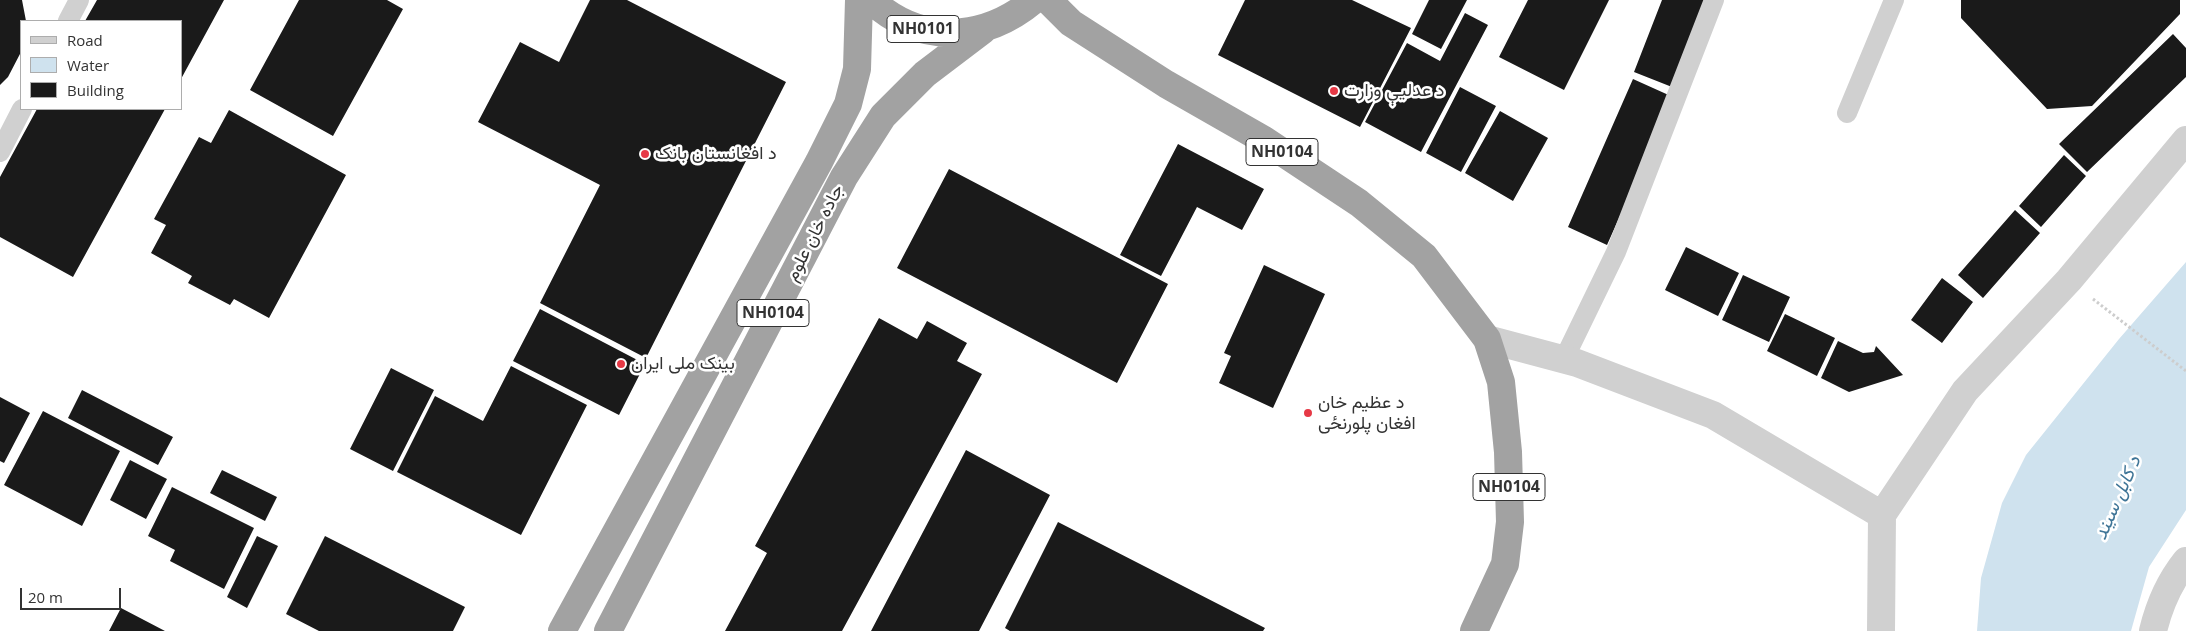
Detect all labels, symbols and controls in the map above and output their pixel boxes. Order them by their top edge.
road number: NH0101 [887,15,959,42]
legend [20,20,182,110]
text: Road [67,30,103,50]
text: Water [67,55,109,75]
text: Building [67,80,124,100]
place label: د عدلیې وزارت [1344,80,1444,102]
marker: د عدلیې وزارت [1328,85,1340,97]
road number: NH0104 [1246,138,1318,166]
place label: د افغانستان بانک [655,143,777,165]
marker: د افغانستان بانک [639,148,651,160]
street label: جادہ خان علوم [781,181,849,285]
road number: NH0104 [737,300,809,326]
place label: بینک ملی ایران [631,353,735,375]
marker: بینک ملی ایران [615,358,627,370]
place label: د عظیم خان افغان پلورنځی [1318,392,1416,434]
marker: د عظیم خان افغان پلورنځی [1302,407,1314,419]
water label: د کابل سيند [2089,453,2147,543]
road number: NH0104 [1473,474,1545,501]
scale bar [22,578,124,610]
text: 20 m [28,587,63,607]

